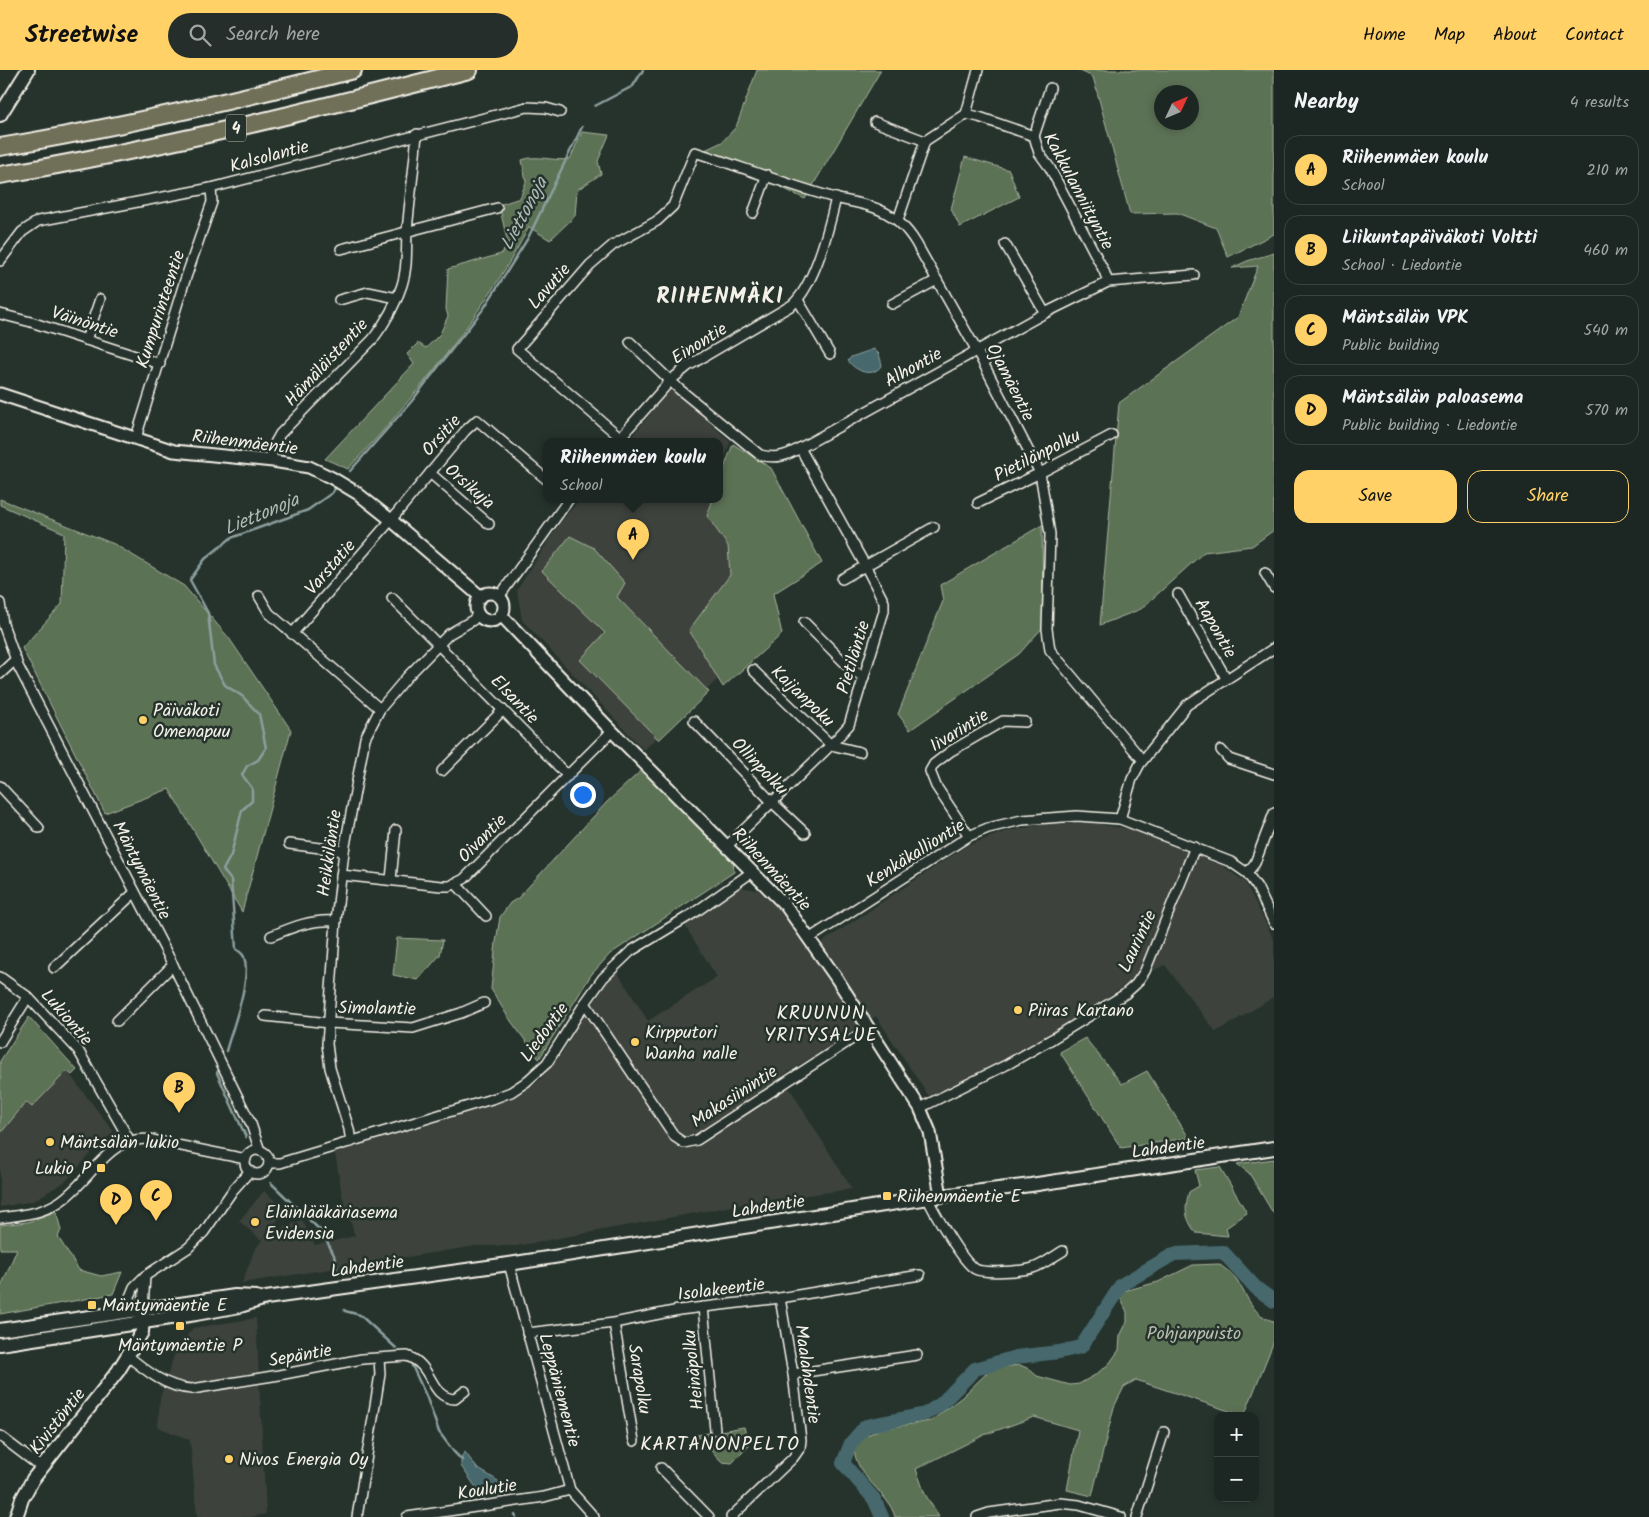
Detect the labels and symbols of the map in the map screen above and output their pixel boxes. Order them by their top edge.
north arrow [1154,85,1199,130]
road number: 4 [226,114,246,142]
street label: Kakkulanniityntie [1034,128,1121,256]
street label: Kalsolantie [226,133,312,182]
water label: Liettonoja [493,171,557,256]
street label: Kumpurinteentie [129,247,194,372]
street label: Lavutie [522,257,579,317]
district label: RIIHENMÄKI [656,280,784,315]
street label: Väinöntie [47,299,122,348]
street label: Hämäläistentie [278,312,376,414]
street label: Einontie [666,316,734,373]
street label: Ojamäentie [978,339,1042,427]
street label: Alhontie [880,341,948,396]
street label: Orsitie [415,408,469,464]
street label: Pietilänpolku [989,422,1087,491]
street label: Riihenmäentie [190,423,299,464]
street label: Orsikuja [437,457,501,517]
water label: Liettonoja [219,485,305,544]
pin: A [617,519,649,560]
street label: Varstatie [298,533,364,603]
street label: Aapontie [1186,593,1244,664]
street label: Pietiläntie [830,617,879,698]
street label: Kaijanpoku [763,659,841,735]
street label: Elsantie [483,668,545,732]
place label: Päiväkoti Omenapuu [153,697,231,747]
street label: Iivarintie [925,702,995,761]
marker: Päiväkoti Omenapuu [137,714,149,726]
street label: Ollinpolku [723,731,795,803]
your location [570,782,596,808]
street label: Oivantie [451,807,515,871]
street label: Heikkiläntie [310,808,351,899]
street label: Kenkäkalliontie [860,812,971,896]
street label: Mäntymäentie [103,816,178,925]
street label: Riihenmäentie [724,821,818,919]
street label: Laurintie [1111,906,1165,978]
street label: Lukiontie [33,983,99,1053]
street label: Simolantie [338,994,416,1025]
street label: Liedontie [513,997,577,1069]
place label: Piiras Kartano [1028,997,1134,1026]
district label: KRUUNUN YRITYSALUE [764,999,878,1051]
marker: Piiras Kartano [1012,1004,1024,1016]
place label: Kirpputori Wanha nalle [645,1019,737,1069]
marker: Kirpputori Wanha nalle [629,1036,641,1048]
street label: Makasiinintie [686,1058,784,1136]
pin: B [163,1072,195,1113]
place label: Mäntsälän lukio [60,1129,179,1158]
street label: Lahdentie [1130,1129,1207,1168]
marker: Mäntsälän lukio [44,1136,56,1148]
place label: Lukio P [35,1155,92,1184]
marker: Lukio P [95,1162,107,1174]
pin: C [140,1180,172,1221]
place label: Riihenmäentie E [897,1183,1022,1212]
pin: D [100,1184,132,1225]
street label: Lahdentie [729,1187,807,1228]
marker: Riihenmäentie E [881,1190,893,1202]
place label: Eläinlääkäriasema Evidensia [265,1199,398,1249]
marker: Eläinlääkäriasema Evidensia [249,1216,261,1228]
street label: Lahdentie [329,1248,406,1287]
street label: Isolakeentie [676,1271,767,1310]
place label: Mäntymäentie E [102,1292,228,1321]
marker: Mäntymäentie E [86,1299,98,1311]
marker: Mäntymäentie P [174,1320,186,1332]
park label: Pohjanpuisto [1147,1320,1241,1349]
street label: Maalahdentie [785,1323,828,1426]
street label: Heinäpolku [676,1328,713,1412]
street label: Leppäniementie [529,1330,588,1451]
place label: Mäntymäentie P [118,1332,244,1361]
street label: Sepäntie [266,1337,334,1376]
street label: Sarapolku [619,1342,658,1417]
street label: Kivistöntie [23,1382,94,1462]
district label: KARTANONPELTO [640,1430,800,1460]
place label: Nivos Energia Oy [239,1446,369,1475]
marker: Nivos Energia Oy [223,1453,235,1465]
street label: Koulutie [455,1471,519,1509]

